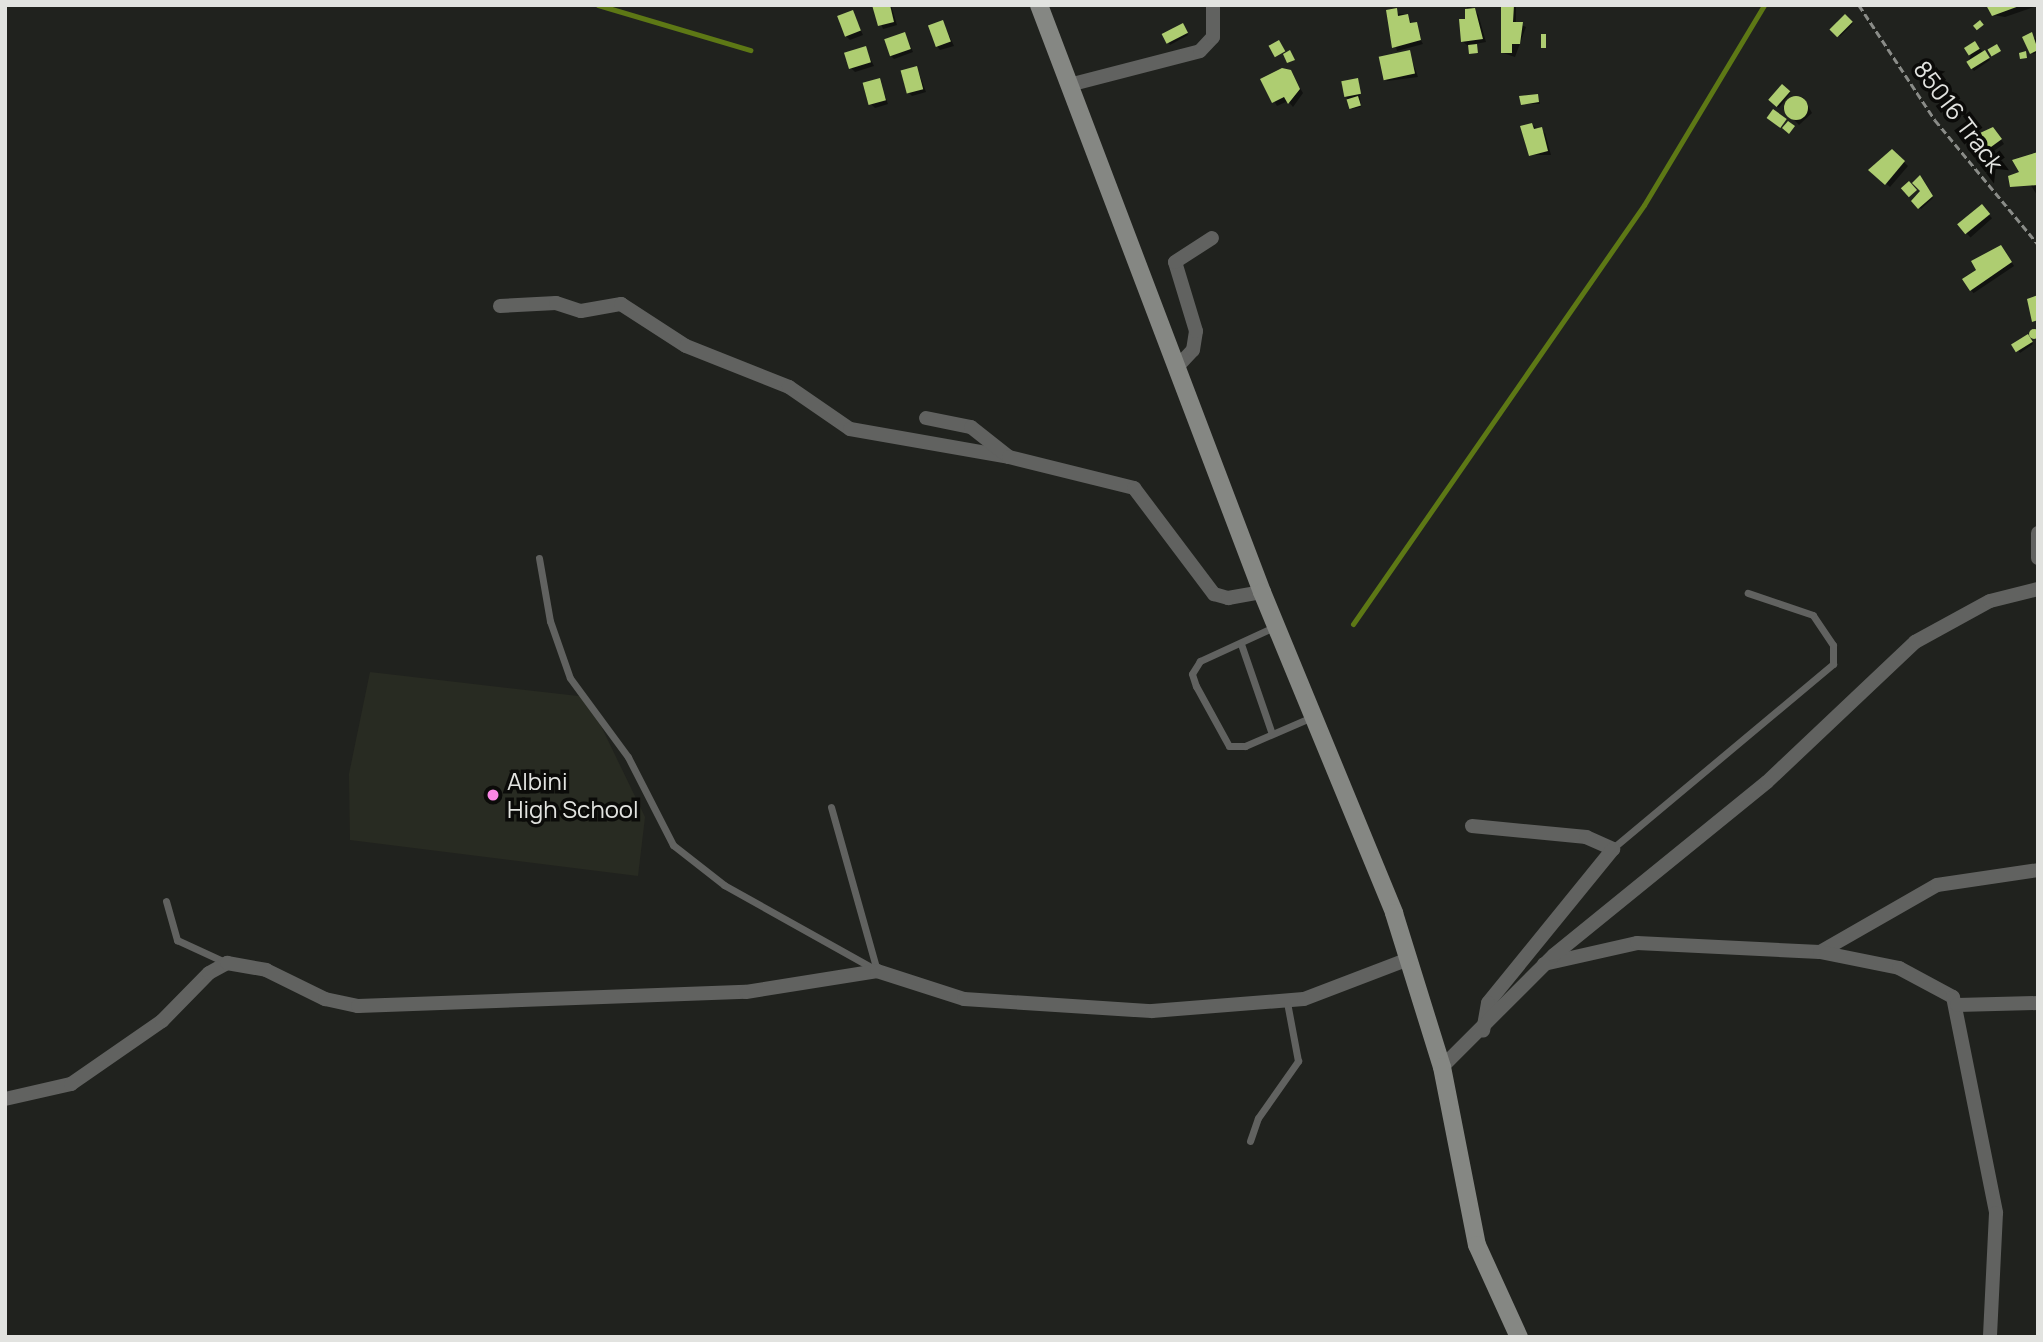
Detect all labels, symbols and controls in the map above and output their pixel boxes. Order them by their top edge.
street label: 85016 Track [1908,55,2010,177]
place label: Albini High School [507,767,639,823]
marker: Albini High School [485,787,501,803]

